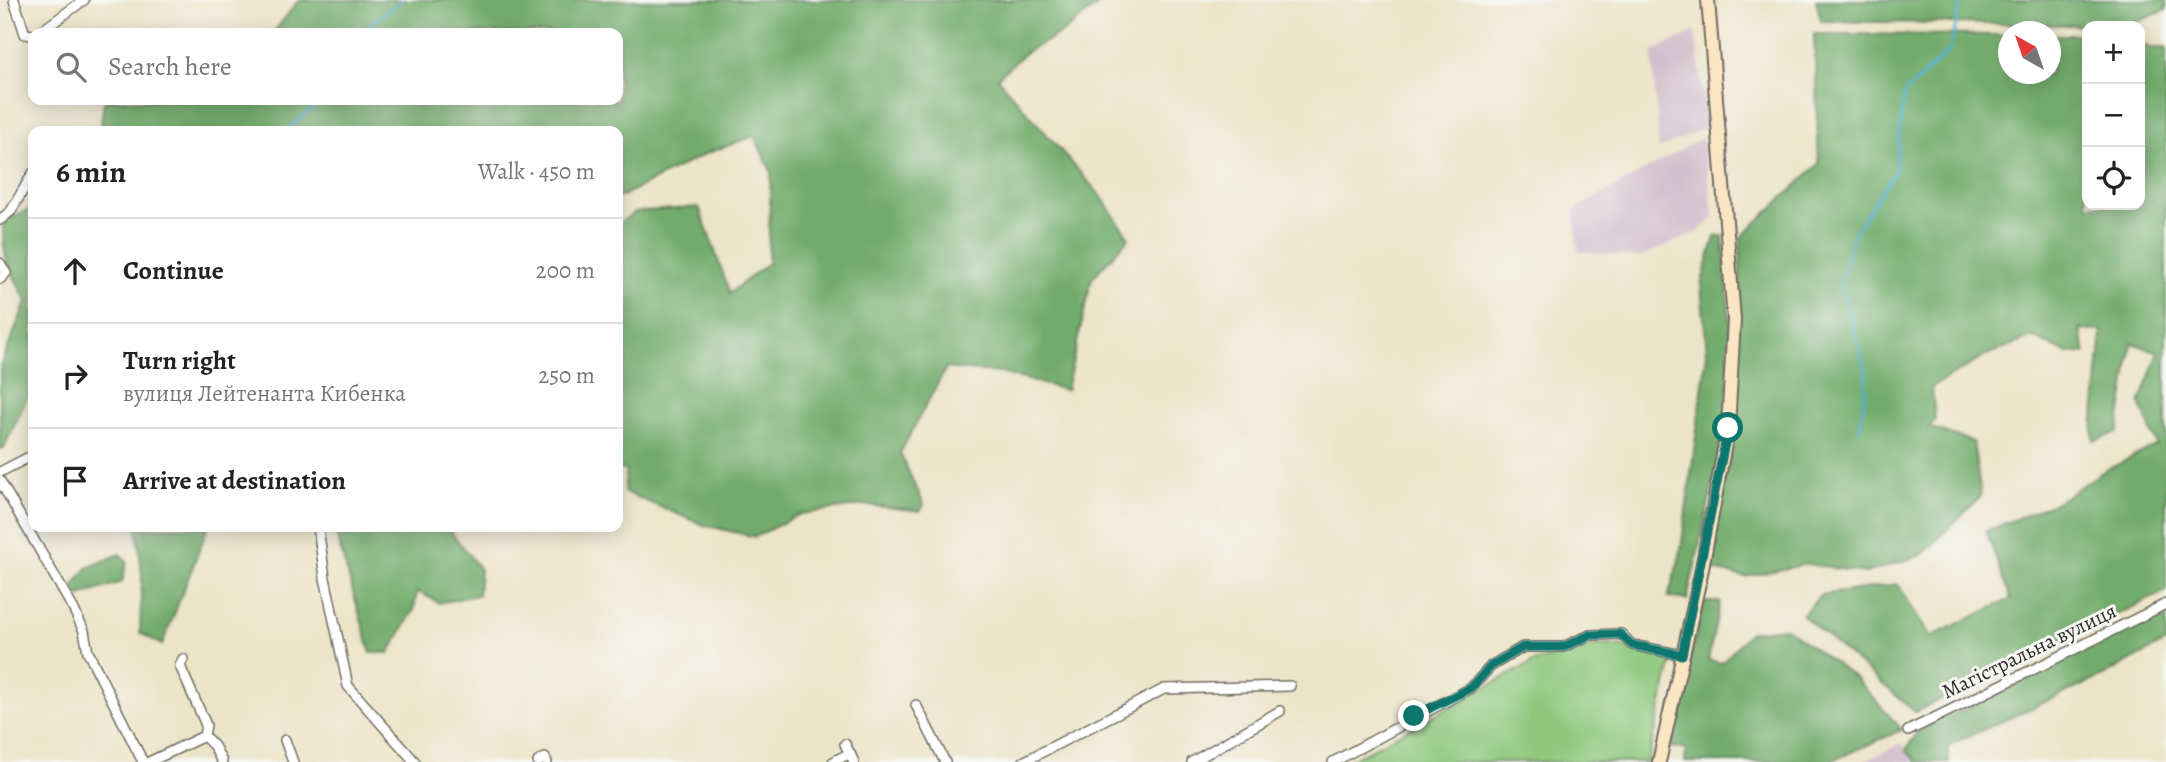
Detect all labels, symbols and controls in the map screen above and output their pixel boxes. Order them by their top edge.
north arrow [1998,21,2061,84]
map controls [2082,21,2145,210]
button: + [2082,21,2145,84]
search box [28,28,623,105]
icon: search [52,48,90,86]
text: Search here [108,49,232,84]
button: − [2082,84,2145,147]
button: locate [2082,147,2145,210]
text: 6 min [56,152,126,192]
text: Walk · 450 m [478,156,595,187]
icon: ahead [56,252,94,290]
text: Continue [123,253,224,288]
text: 200 m [536,255,595,286]
text: Turn right [123,343,236,378]
icon: right [56,357,94,395]
text: 250 m [538,360,595,391]
text: вулиця Лейтенанта Кибенка [123,378,406,409]
route start [1712,412,1743,443]
icon: arrive [56,462,94,500]
text: Arrive at destination [123,463,346,498]
street label: Магістральна вулиця [1937,597,2121,705]
route end [1398,700,1429,731]

